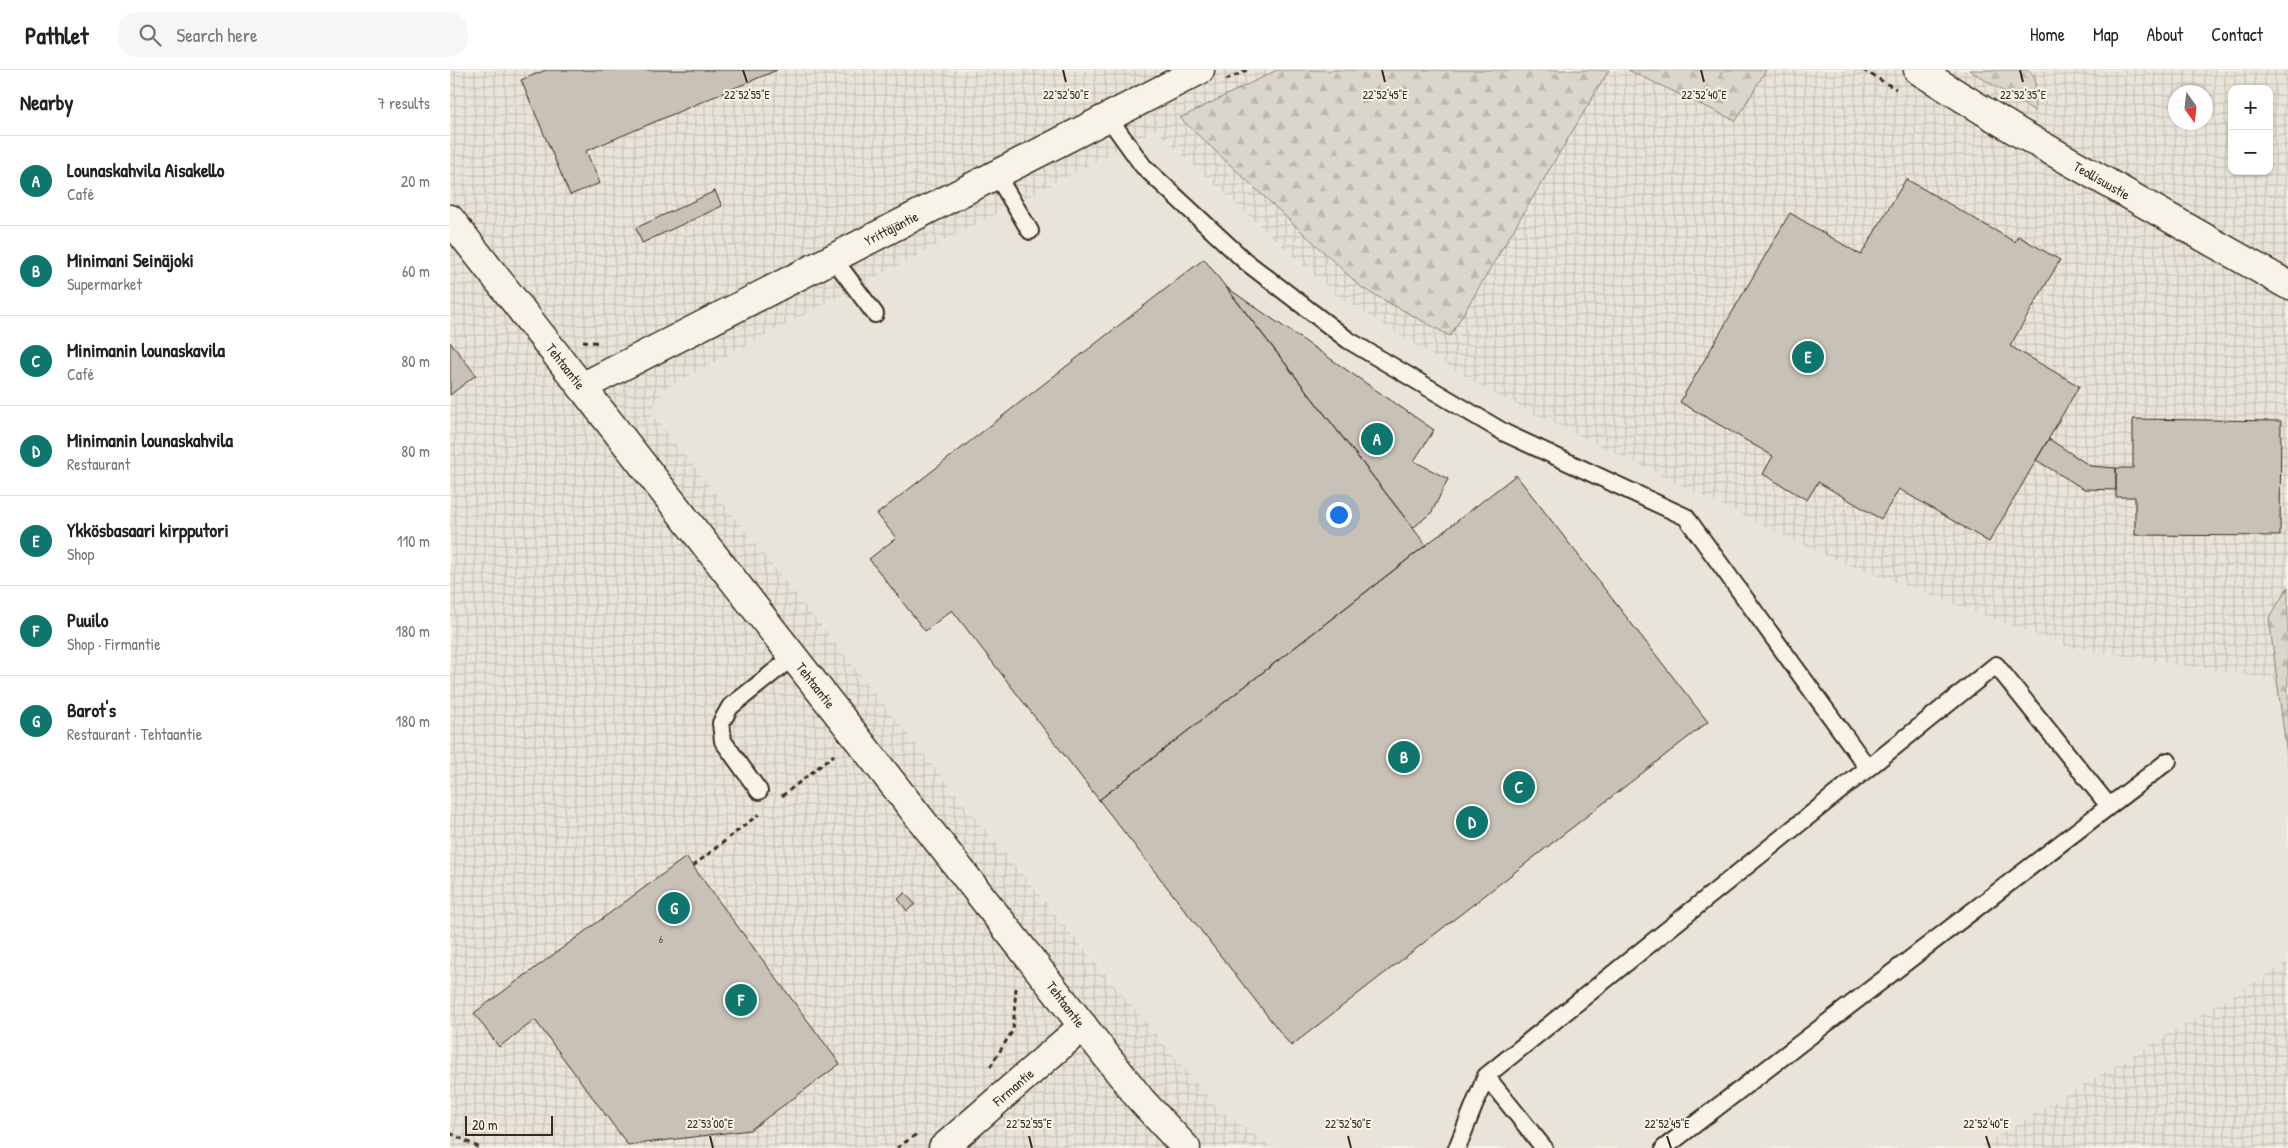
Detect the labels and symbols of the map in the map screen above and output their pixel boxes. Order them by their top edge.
north arrow [2168,85,2213,130]
text: 22°52'55"E [724,86,771,103]
text: 22°52'50"E [1043,86,1090,103]
text: 22°52'45"E [1362,86,1408,103]
text: 22°52'40"E [1681,86,1727,103]
text: 22°52'35"E [2000,86,2047,103]
street label: Teollisuustie [2070,156,2134,204]
street label: Yrittäjäntie [861,206,922,251]
pin: E [1792,338,1824,376]
street label: Tehtaantie [542,339,590,393]
pin: A [1361,420,1393,458]
your location [1326,502,1352,528]
street label: Tehtaantie [792,658,840,712]
pin: B [1388,738,1420,776]
pin: C [1503,768,1535,806]
pin: D [1456,803,1488,841]
pin: G [658,889,690,927]
house number: 6 [659,932,664,946]
street label: Tehtaantie [1042,977,1090,1031]
pin: F [725,981,757,1019]
street label: Firmantie [988,1064,1038,1111]
scale bar [465,1113,552,1136]
text: 22°53'00"E [687,1115,734,1132]
text: 22°52'55"E [1006,1115,1053,1132]
text: 22°52'50"E [1325,1115,1372,1132]
text: 22°52'45"E [1644,1115,1690,1132]
text: 22°52'40"E [1963,1115,2009,1132]

